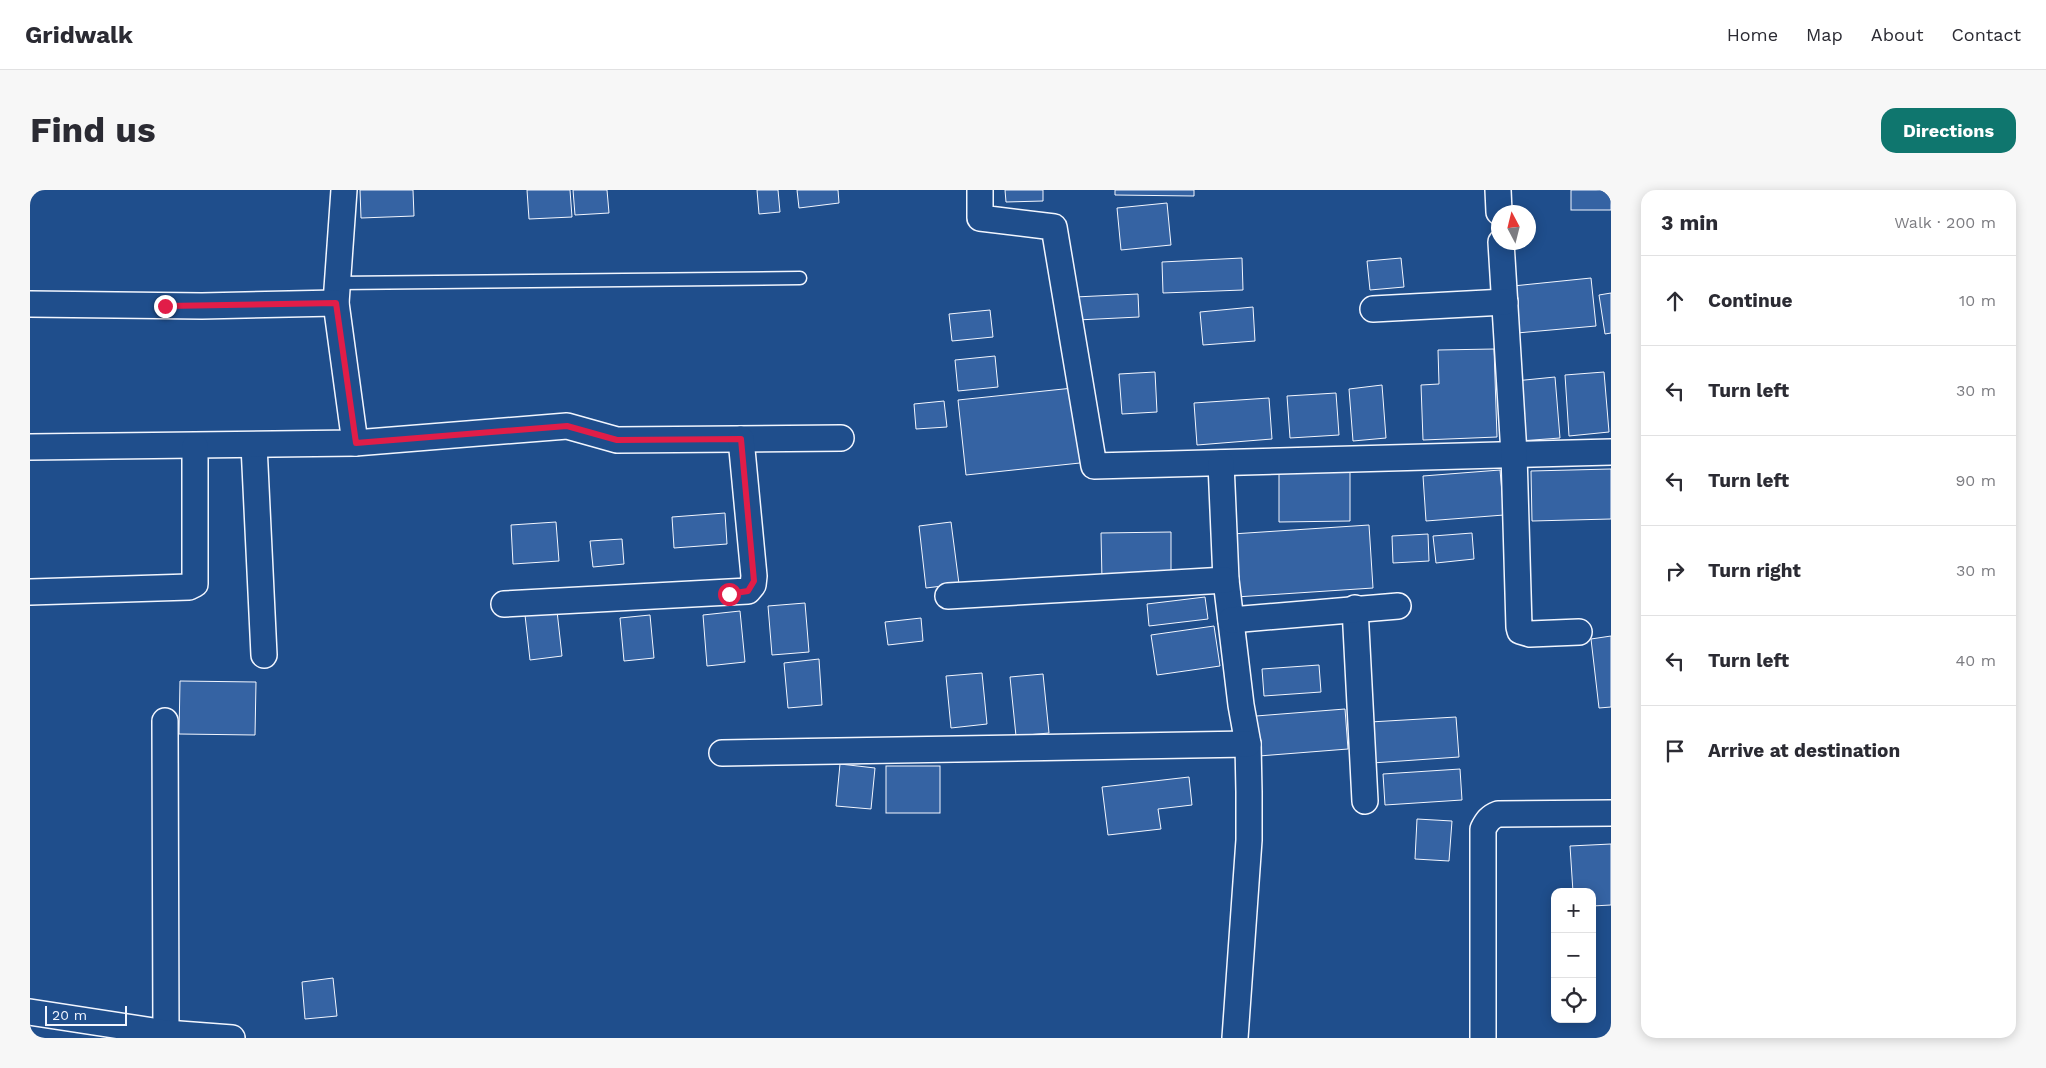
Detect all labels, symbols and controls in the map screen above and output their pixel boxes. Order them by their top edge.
text: Gridwalk [25,21,133,49]
text: Home [1727,24,1778,45]
text: Map [1806,24,1843,45]
text: About [1871,24,1923,45]
text: Contact [1951,24,2021,45]
button: Directions [1881,108,2016,153]
text: Find us [30,109,156,151]
north arrow [1491,205,1536,250]
text: 3 min [1661,210,1718,235]
text: Walk · 200 m [1894,213,1996,232]
icon: ahead [1661,287,1689,315]
text: Continue [1708,289,1792,312]
text: 10 m [1959,291,1996,310]
route end [154,295,177,318]
icon: left [1661,377,1689,405]
text: Turn left [1708,379,1789,402]
text: 30 m [1956,381,1996,400]
icon: left [1661,467,1689,495]
text: Turn left [1708,469,1789,492]
text: 90 m [1955,471,1996,490]
icon: right [1661,557,1689,585]
text: Turn right [1708,559,1801,582]
text: 30 m [1956,561,1996,580]
route start [718,583,741,606]
icon: left [1661,647,1689,675]
text: Turn left [1708,649,1789,672]
text: 40 m [1956,651,1996,670]
icon: arrive [1661,737,1689,765]
text: Arrive at destination [1708,739,1900,762]
map controls [1551,888,1596,1023]
button: + [1551,888,1596,933]
button: − [1551,933,1596,978]
button: locate [1551,978,1596,1023]
scale bar [45,1003,128,1026]
text: 20 m [52,1007,87,1023]

